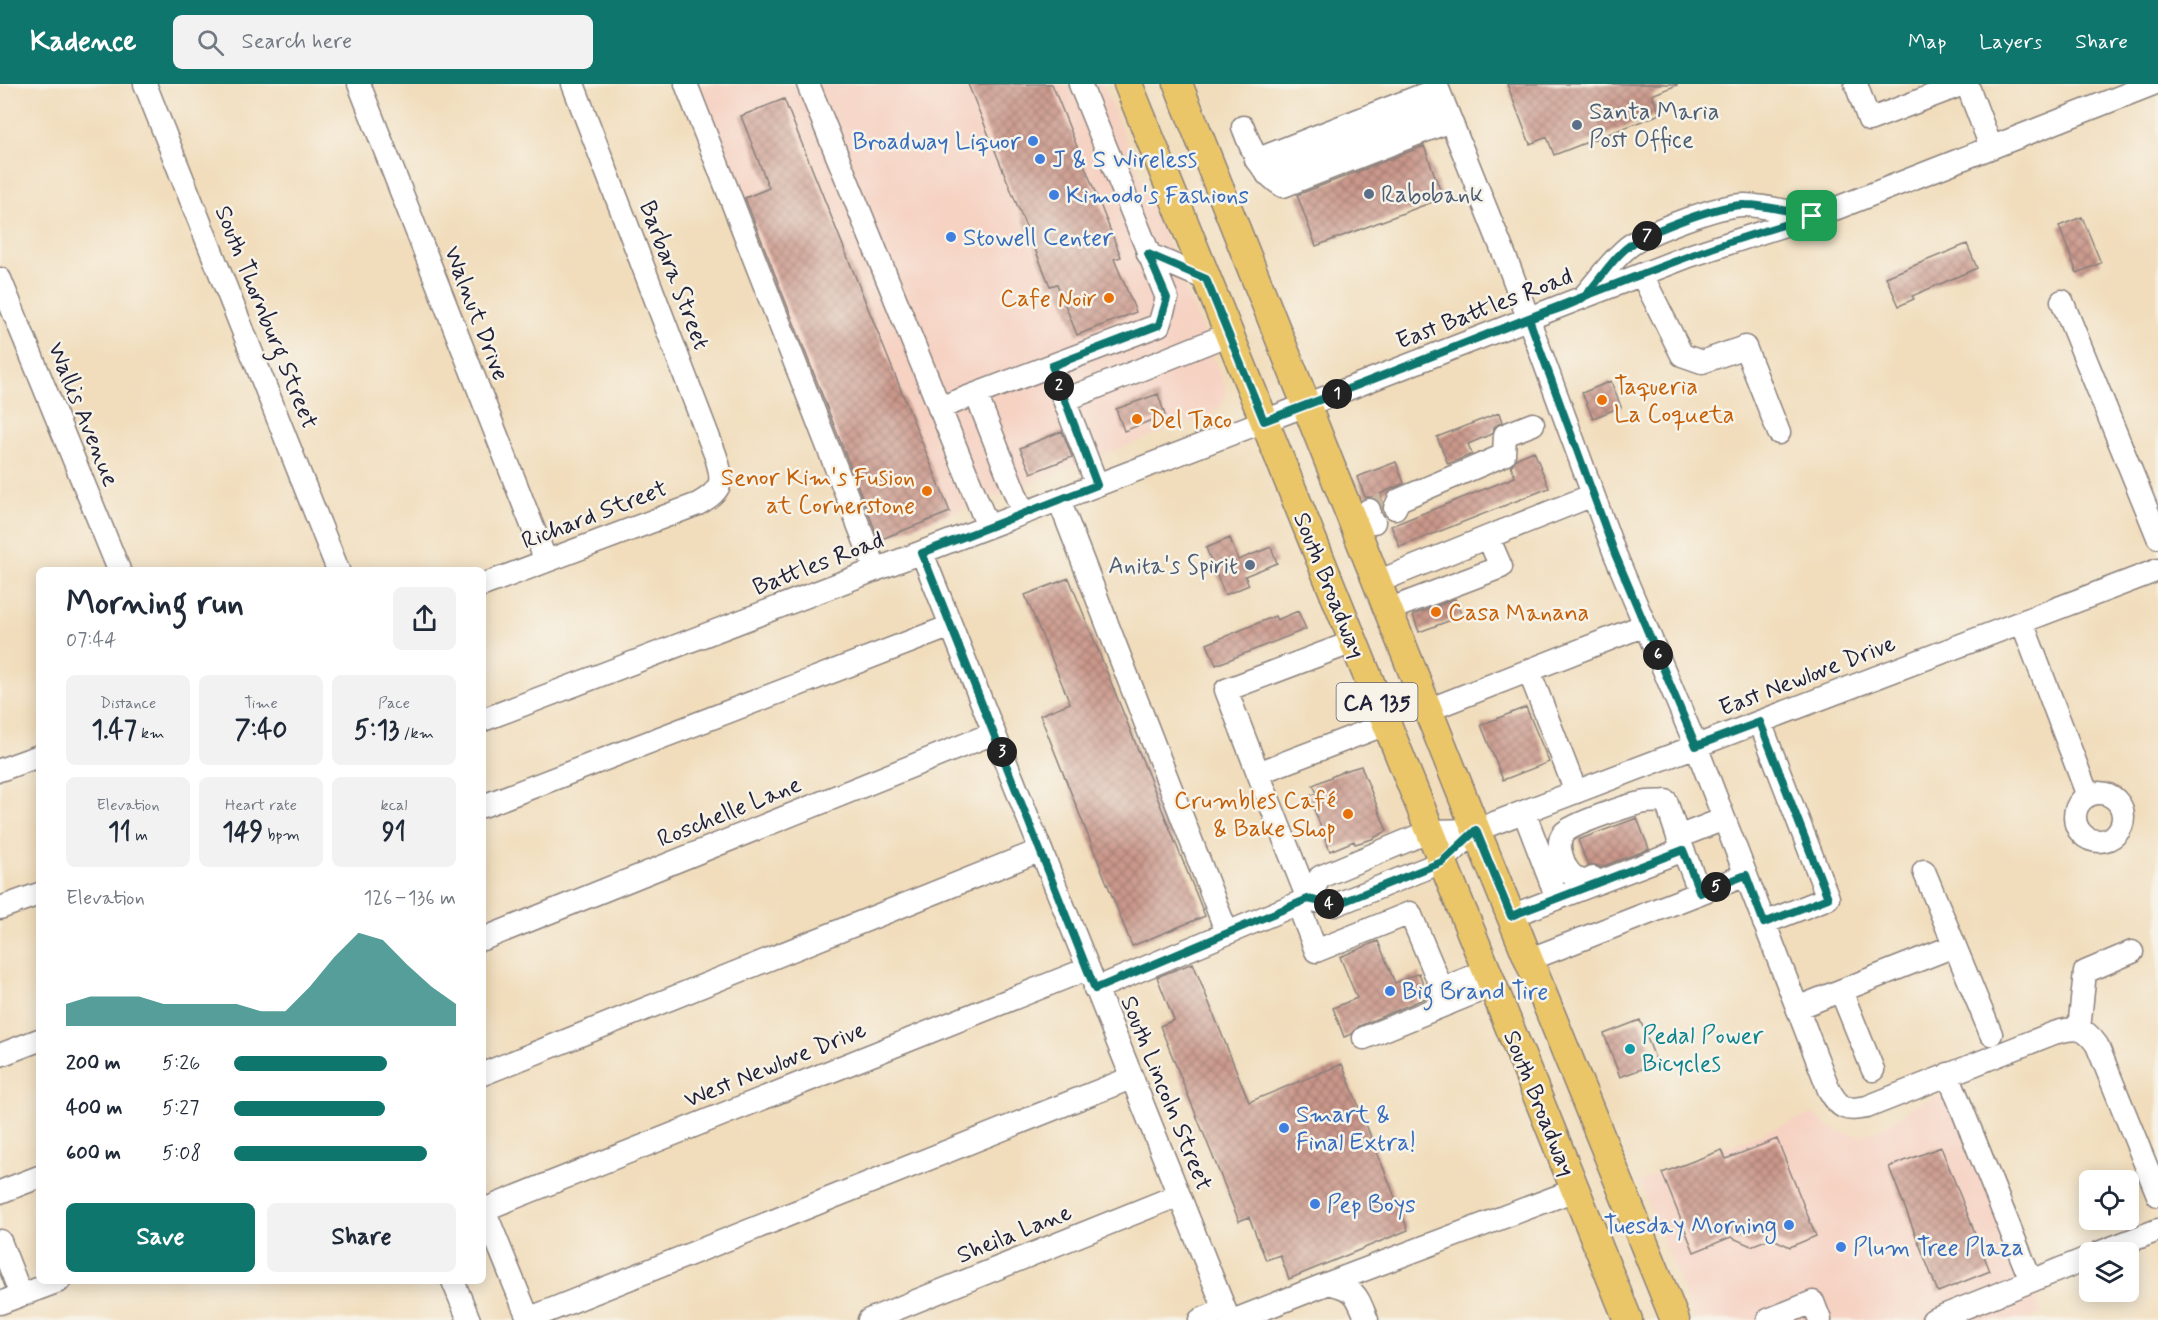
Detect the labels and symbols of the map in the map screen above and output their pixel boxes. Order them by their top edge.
place label: Santa Maria Post Office [1589,97,1720,156]
marker: Santa Maria Post Office [1570,118,1584,132]
place label: Broadway Liquor [853,127,1022,158]
marker: Broadway Liquor [1026,134,1040,148]
place label: J & S Wireless [1052,145,1197,176]
marker: J & S Wireless [1033,152,1047,166]
place label: Rabobank [1381,180,1484,211]
place label: Kimodo's Fashions [1066,181,1249,212]
marker: Rabobank [1362,187,1376,201]
marker: Kimodo's Fashions [1047,188,1061,202]
pin [1786,190,1837,241]
street label: Barbara Street [631,197,716,354]
street label: South Thornburg Street [204,201,325,435]
pin: 7 [1632,221,1662,251]
place label: Stowell Center [963,223,1114,254]
marker: Stowell Center [944,230,958,244]
street label: Walnut Drive [436,242,515,385]
street label: East Battles Road [1392,261,1577,357]
place label: Cafe Noir [1000,284,1097,315]
marker: Cafe Noir [1102,291,1116,305]
street label: Wallis Avenue [40,338,126,491]
pin: 2 [1044,371,1074,401]
place label: Taqueria La Coqueta [1614,372,1734,431]
pin: 1 [1322,379,1352,409]
marker: Taqueria La Coqueta [1595,393,1609,407]
place label: Del Taco [1149,405,1232,436]
marker: Del Taco [1130,412,1144,426]
place label: Senor Kim's Fusion at Cornerstone [721,463,915,522]
street label: Richard Street [517,473,672,557]
marker: Senor Kim's Fusion at Cornerstone [920,484,934,498]
street label: South Broadway [1285,508,1372,663]
street label: Battles Road [749,525,888,604]
place label: Anita's Spirit [1108,551,1238,582]
marker: Anita's Spirit [1243,558,1257,572]
place label: Casa Manana [1448,598,1589,629]
marker: Casa Manana [1429,605,1443,619]
street label: East Newlove Drive [1715,628,1900,724]
pin: 6 [1643,640,1673,670]
road number: CA 135 [1336,683,1418,721]
pin: 3 [987,737,1017,767]
street label: Roschelle Lane [653,769,806,855]
place label: Crumbles Café & Bake Shop [1174,786,1336,845]
marker: Crumbles Café & Bake Shop [1341,807,1355,821]
pin: 5 [1701,872,1731,902]
pin: 4 [1314,889,1344,919]
place label: Big Brand Tire [1402,977,1548,1011]
marker: Big Brand Tire [1383,984,1397,998]
street label: South Lincoln Street [1112,992,1219,1196]
street label: West Newlove Drive [680,1015,871,1116]
place label: Pedal Power Bicycles [1642,1021,1764,1080]
street label: South Broadway [1495,1026,1582,1181]
marker: Pedal Power Bicycles [1623,1042,1637,1056]
place label: Smart & Final Extra! [1296,1100,1416,1159]
marker: Smart & Final Extra! [1277,1121,1291,1135]
place label: Pep Boys [1327,1190,1416,1221]
street label: Sheila Lane [952,1197,1077,1271]
marker: Pep Boys [1308,1197,1322,1211]
place label: Tuesday Morning [1604,1211,1777,1244]
marker: Tuesday Morning [1782,1218,1796,1232]
place label: Plum Tree Plaza [1853,1233,2024,1264]
marker: Plum Tree Plaza [1834,1240,1848,1254]

